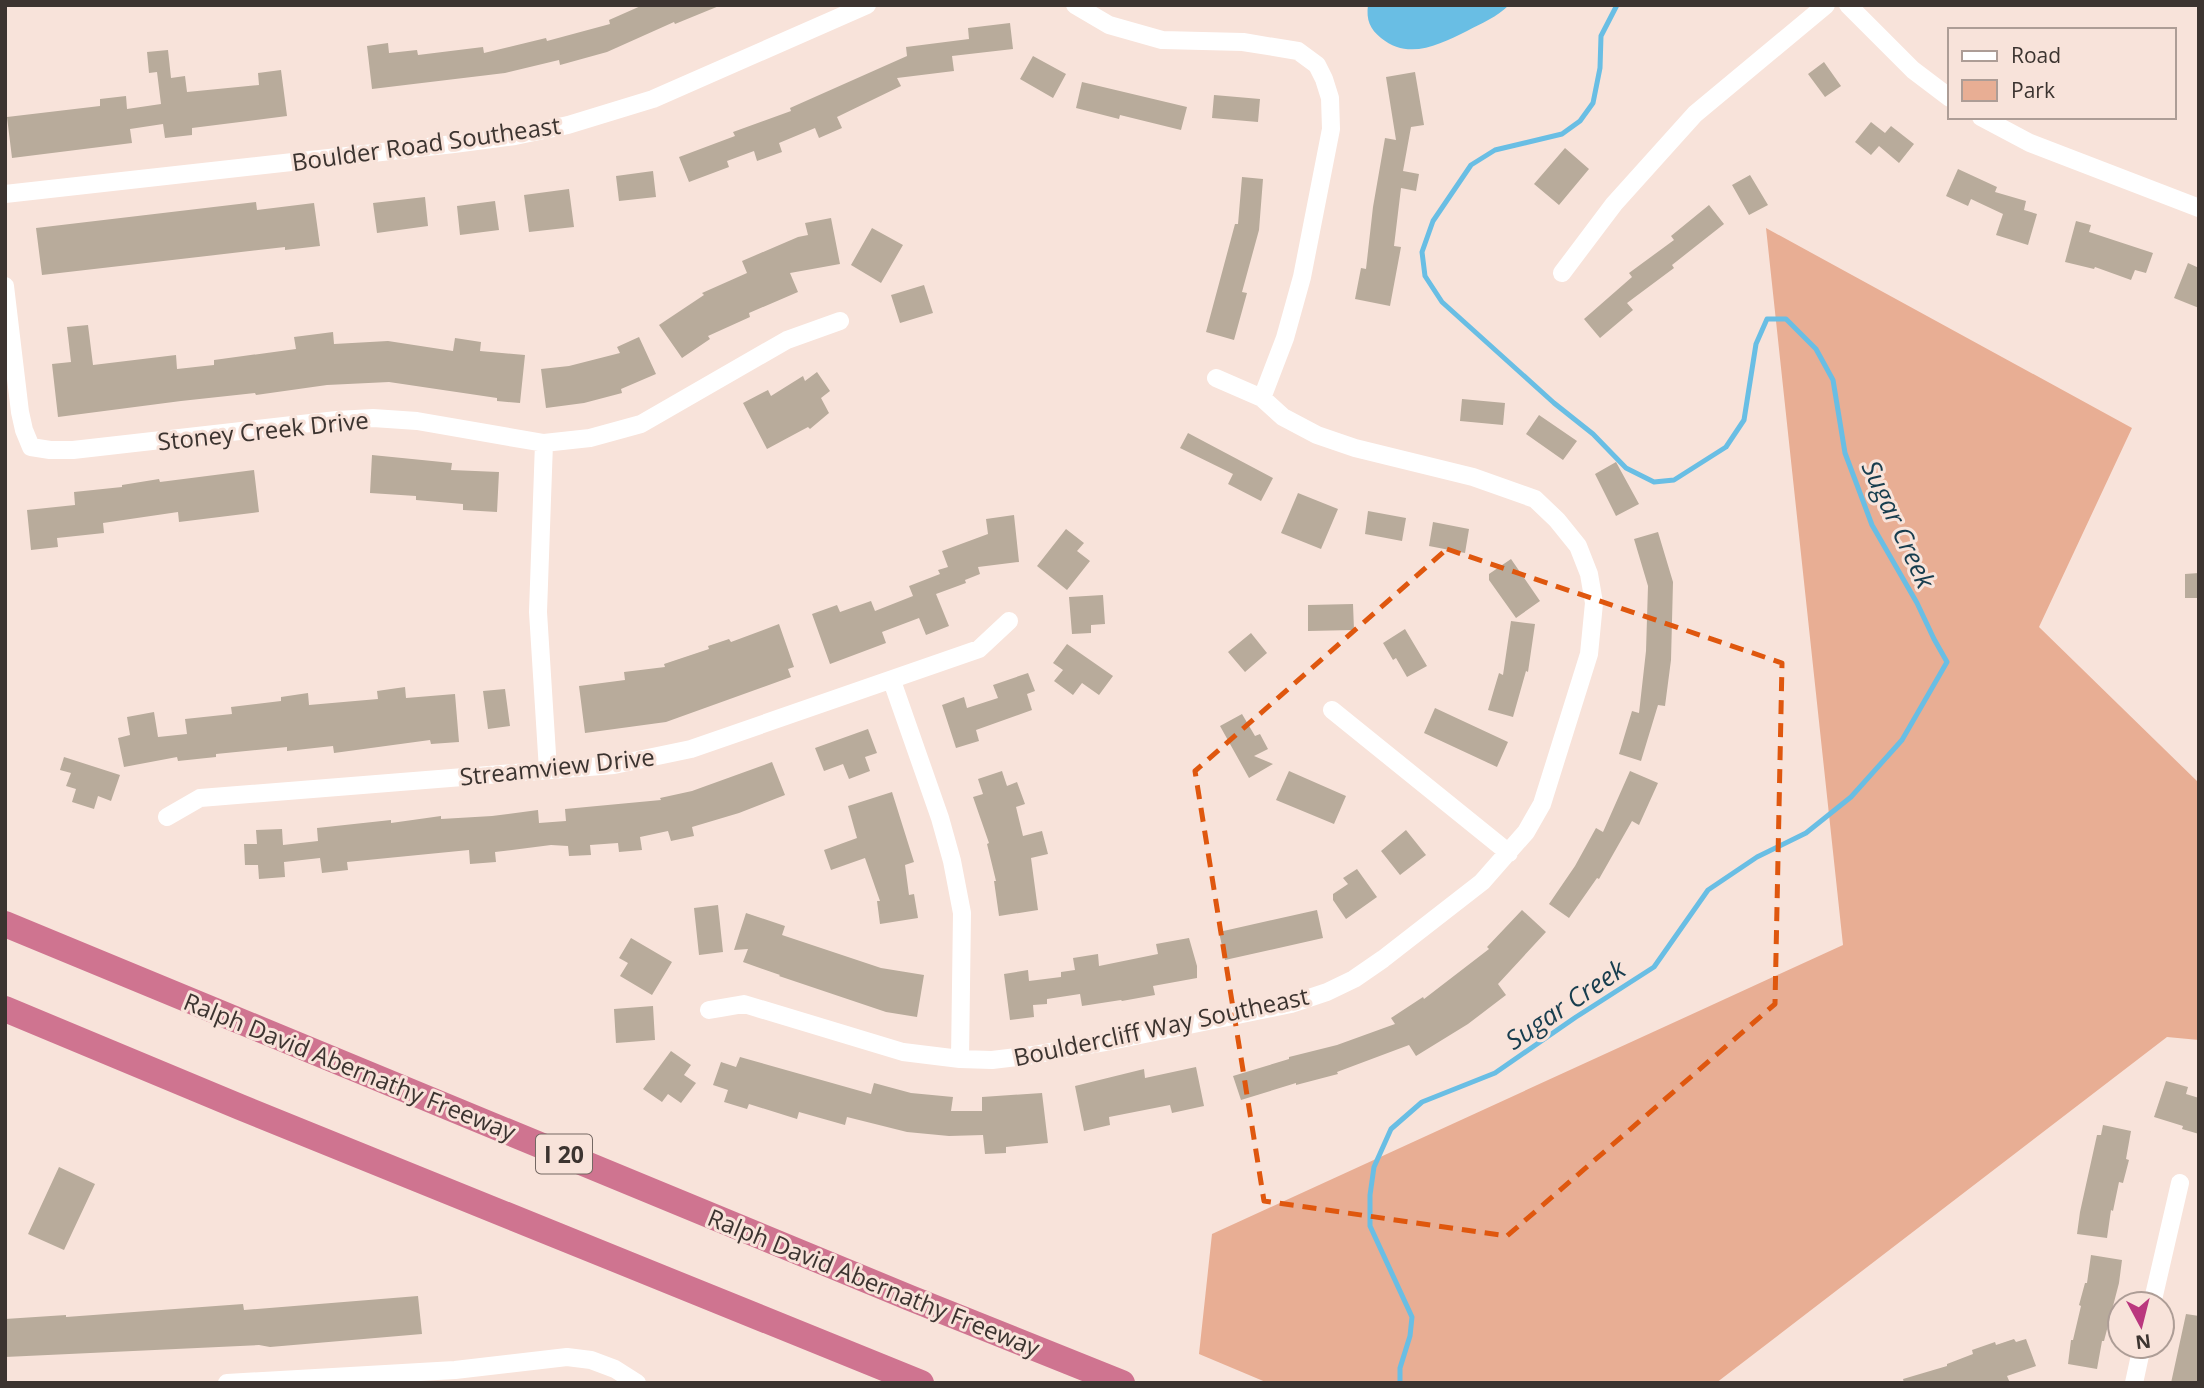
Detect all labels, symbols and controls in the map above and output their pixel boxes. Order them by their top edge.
legend [1948,28,2176,119]
text: Road [2011,41,2061,69]
text: Park [2011,76,2055,104]
street label: Boulder Road Southeast [290,108,562,178]
street label: Stoney Creek Drive [156,403,370,457]
water label: Sugar Creek [1854,454,1945,595]
street label: Streamview Drive [458,739,656,793]
water label: Sugar Creek [1498,950,1633,1057]
street label: Bouldercliff Way Southeast [1010,979,1312,1073]
street label: Ralph David Abernathy Freeway [179,984,522,1148]
road number: I 20 [536,1134,592,1174]
street label: Ralph David Abernathy Freeway [703,1200,1046,1364]
north arrow [2106,1290,2176,1360]
text: N [2134,1328,2152,1356]

